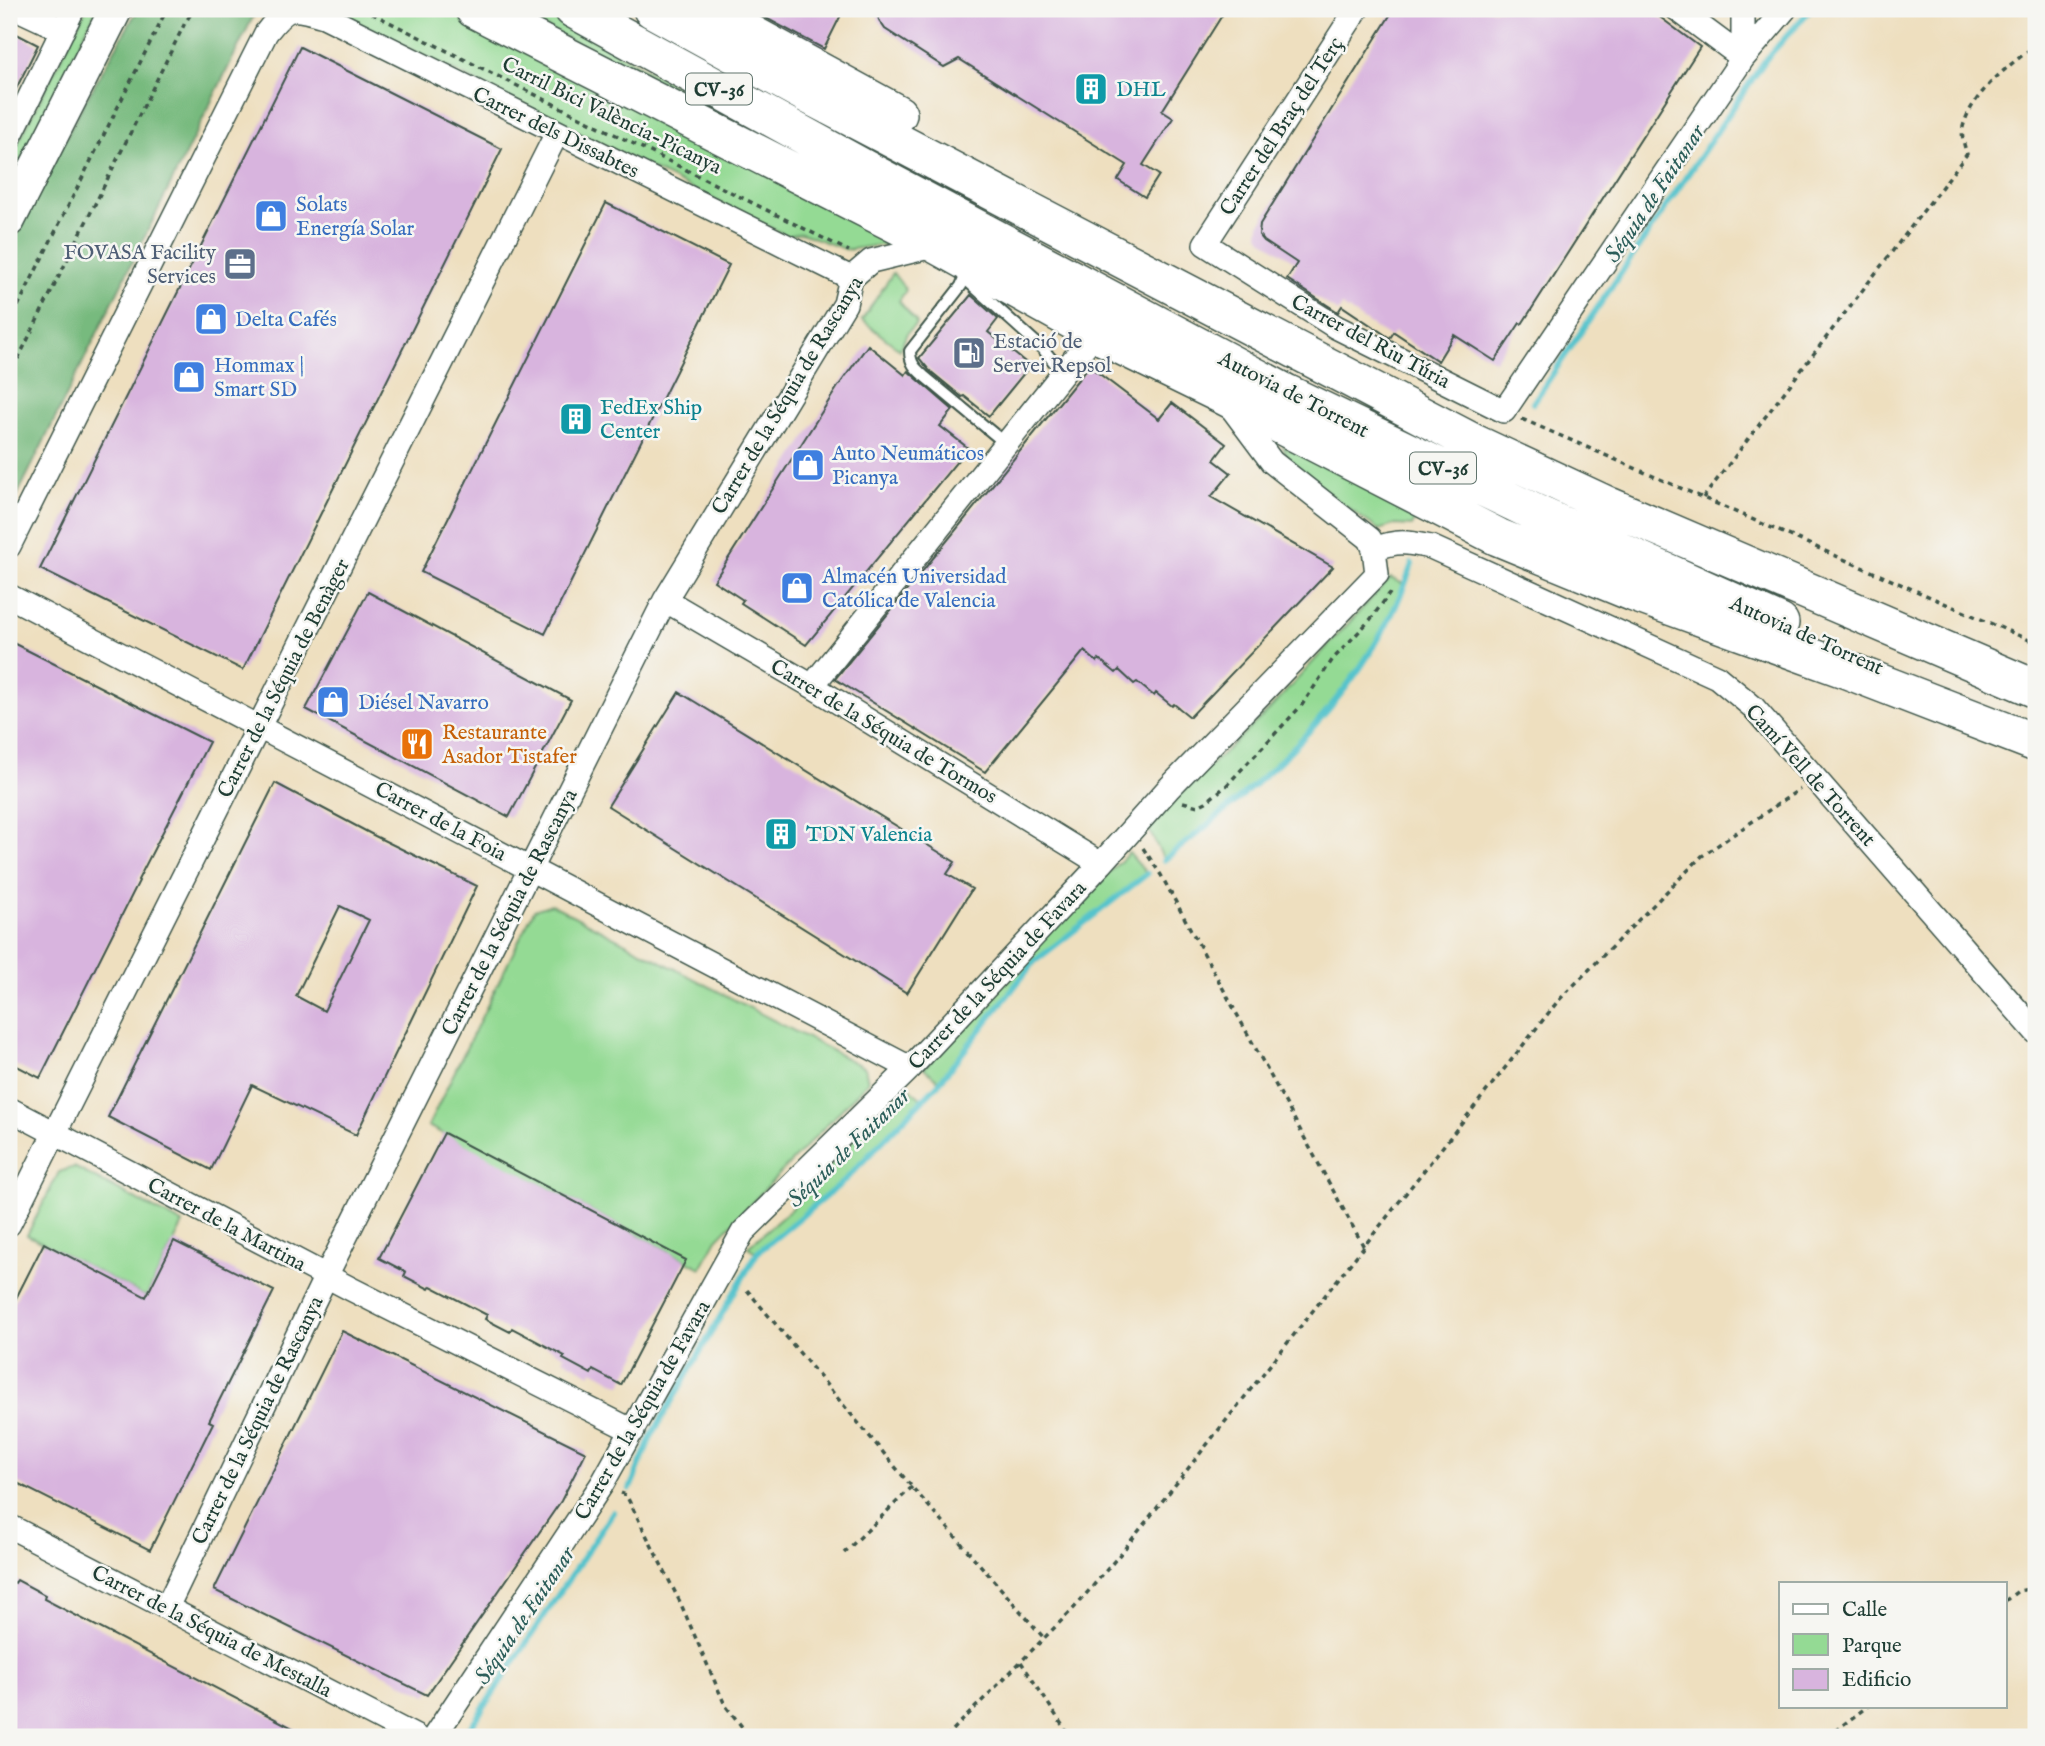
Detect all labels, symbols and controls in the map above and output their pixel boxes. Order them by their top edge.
street label: Carrer del Braç del Terç [1214,32,1350,221]
street label: Carril Bici València-Picanya [497,51,727,182]
building icon: DHL [1072,70,1110,108]
road number: CV-36 [686,74,752,104]
place label: DHL [1116,77,1166,104]
street label: Carrer dels Dissabtes [468,81,643,185]
water label: Séquia de Faitanar [1598,118,1713,268]
place label: Solats Energía Solar [296,192,415,243]
shop icon: Solats Energía Solar [252,197,290,235]
place label: FOVASA Facility Services [63,240,217,291]
office icon: FOVASA Facility Services [221,245,259,283]
street label: Carrer de la Séquia de Rascanya [706,271,871,520]
street label: Carrer del Riu Túria [1286,289,1455,396]
shop icon: Delta Cafés [192,300,230,338]
place label: Delta Cafés [235,307,337,334]
place label: Estació de Servei Repsol [993,329,1112,380]
fuel station icon: Estació de Servei Repsol [950,334,988,372]
street label: Autovia de Torrent [1213,345,1373,445]
place label: Hommax | Smart SD [214,353,304,404]
shop icon: Hommax | Smart SD [170,358,208,396]
place label: FedEx Ship Center [600,395,702,446]
building icon: FedEx Ship Center [557,400,595,438]
place label: Auto Neumáticos Picanya [831,441,984,492]
shop icon: Auto Neumáticos Picanya [789,446,827,484]
road number: CV-36 [1410,453,1476,484]
street label: Carrer de la Séquia de Benàger [212,554,357,803]
place label: Almacén Universidad Católica de Valencia [821,564,1007,615]
shop icon: Almacén Universidad Católica de Valencia [778,569,816,607]
street label: Autovia de Torrent [1724,590,1887,682]
street label: Carrer de la Séquia de Tormos [765,654,1002,811]
shop icon: Diésel Navarro [314,683,352,721]
place label: Diésel Navarro [358,690,489,717]
street label: Camí Vell de Torrent [1739,699,1881,853]
place label: Restaurante Asador Tistafer [441,720,577,771]
restaurant icon: Restaurante Asador Tistafer [398,725,436,763]
street label: Carrer de la Foia [370,776,512,869]
street label: Carrer de la Séquia de Rascanya [436,784,585,1041]
building icon: TDN Valencia [762,815,800,853]
place label: TDN Valencia [806,822,933,849]
street label: Carrer de la Séquia de Favara [903,875,1094,1077]
water label: Séquia de Faitanar [781,1081,918,1214]
street label: Carrer de la Martina [142,1172,311,1279]
street label: Carrer de la Séquia de Rascanya [186,1291,331,1549]
street label: Carrer de la Séquia de Favara [569,1295,718,1526]
water label: Séquia de Faitanar [468,1540,583,1690]
street label: Carrer de la Séquia de Mestalla [87,1560,337,1705]
legend [1779,1582,2007,1708]
text: Calle [1842,1597,1887,1624]
text: Parque [1842,1633,1902,1660]
text: Edificio [1842,1667,1911,1694]

